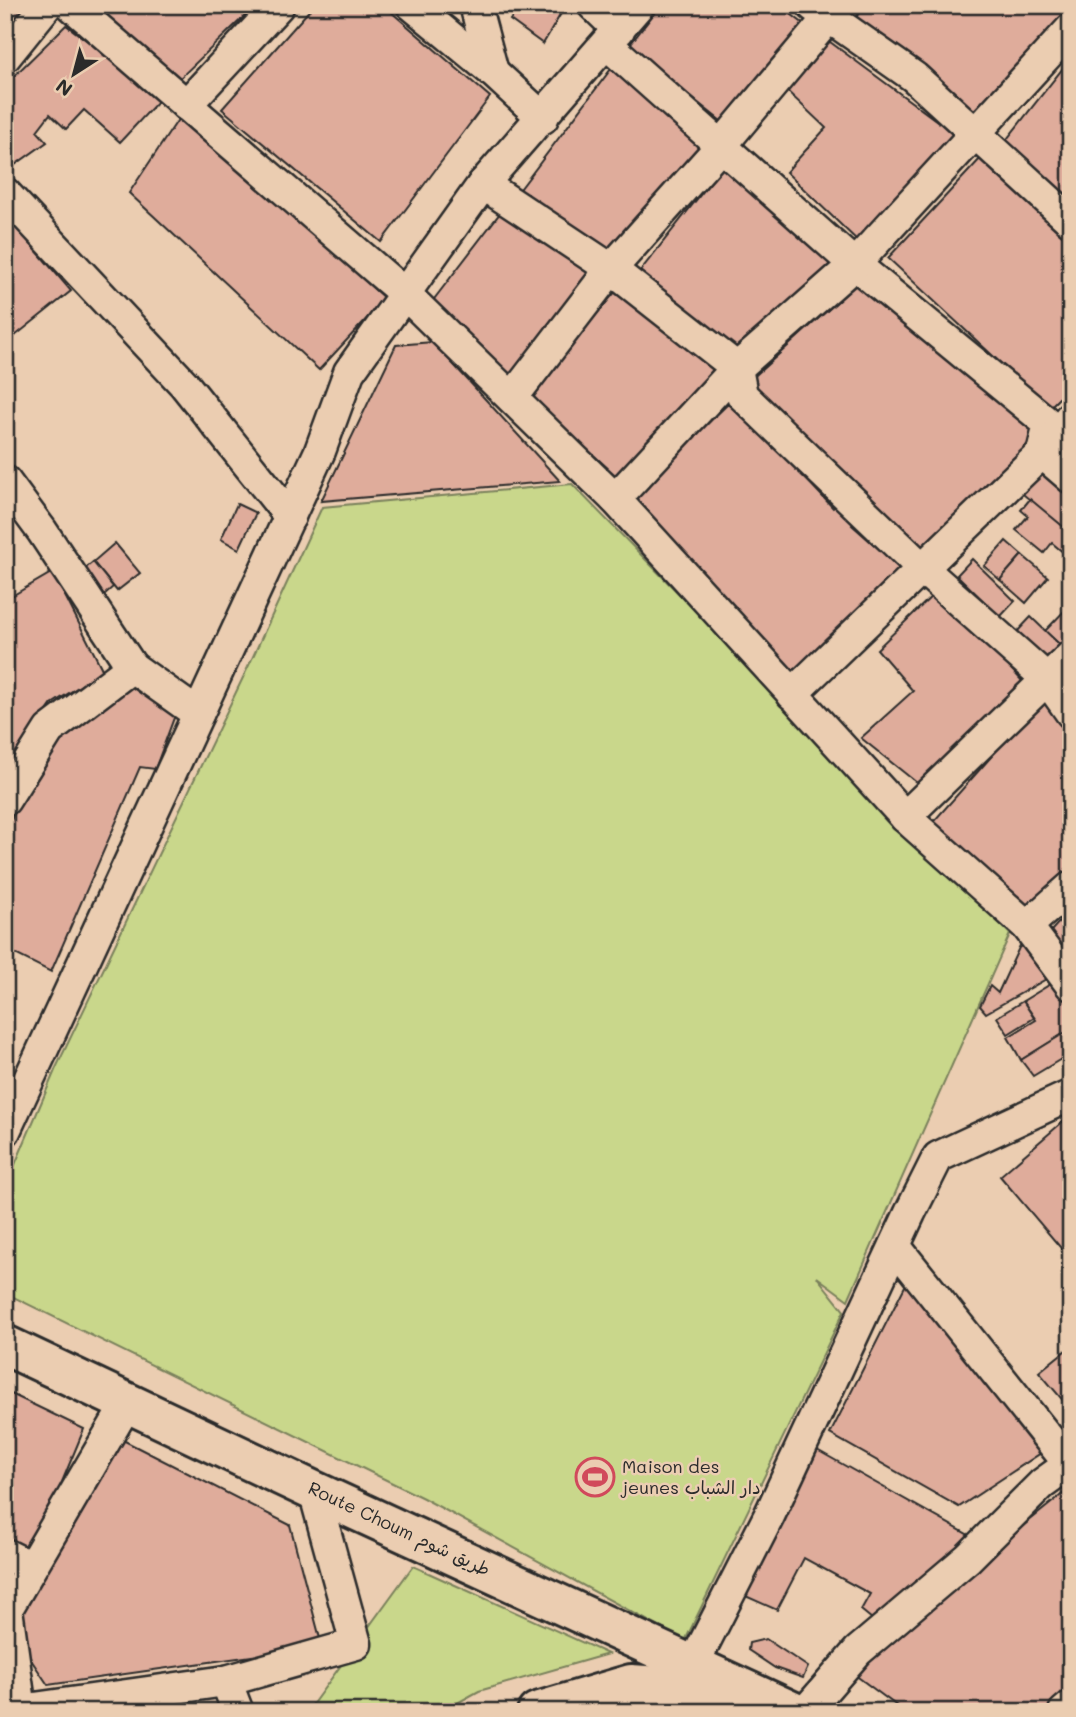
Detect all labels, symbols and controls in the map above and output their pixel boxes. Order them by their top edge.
north arrow [38,38,108,108]
text: N [51,74,77,103]
place label: Maison des jeunes دار الشباب [620,1454,761,1499]
sports icon: Maison des jeunes دار الشباب [574,1456,616,1498]
street label: Route Choum طريق شوم [303,1475,494,1584]

